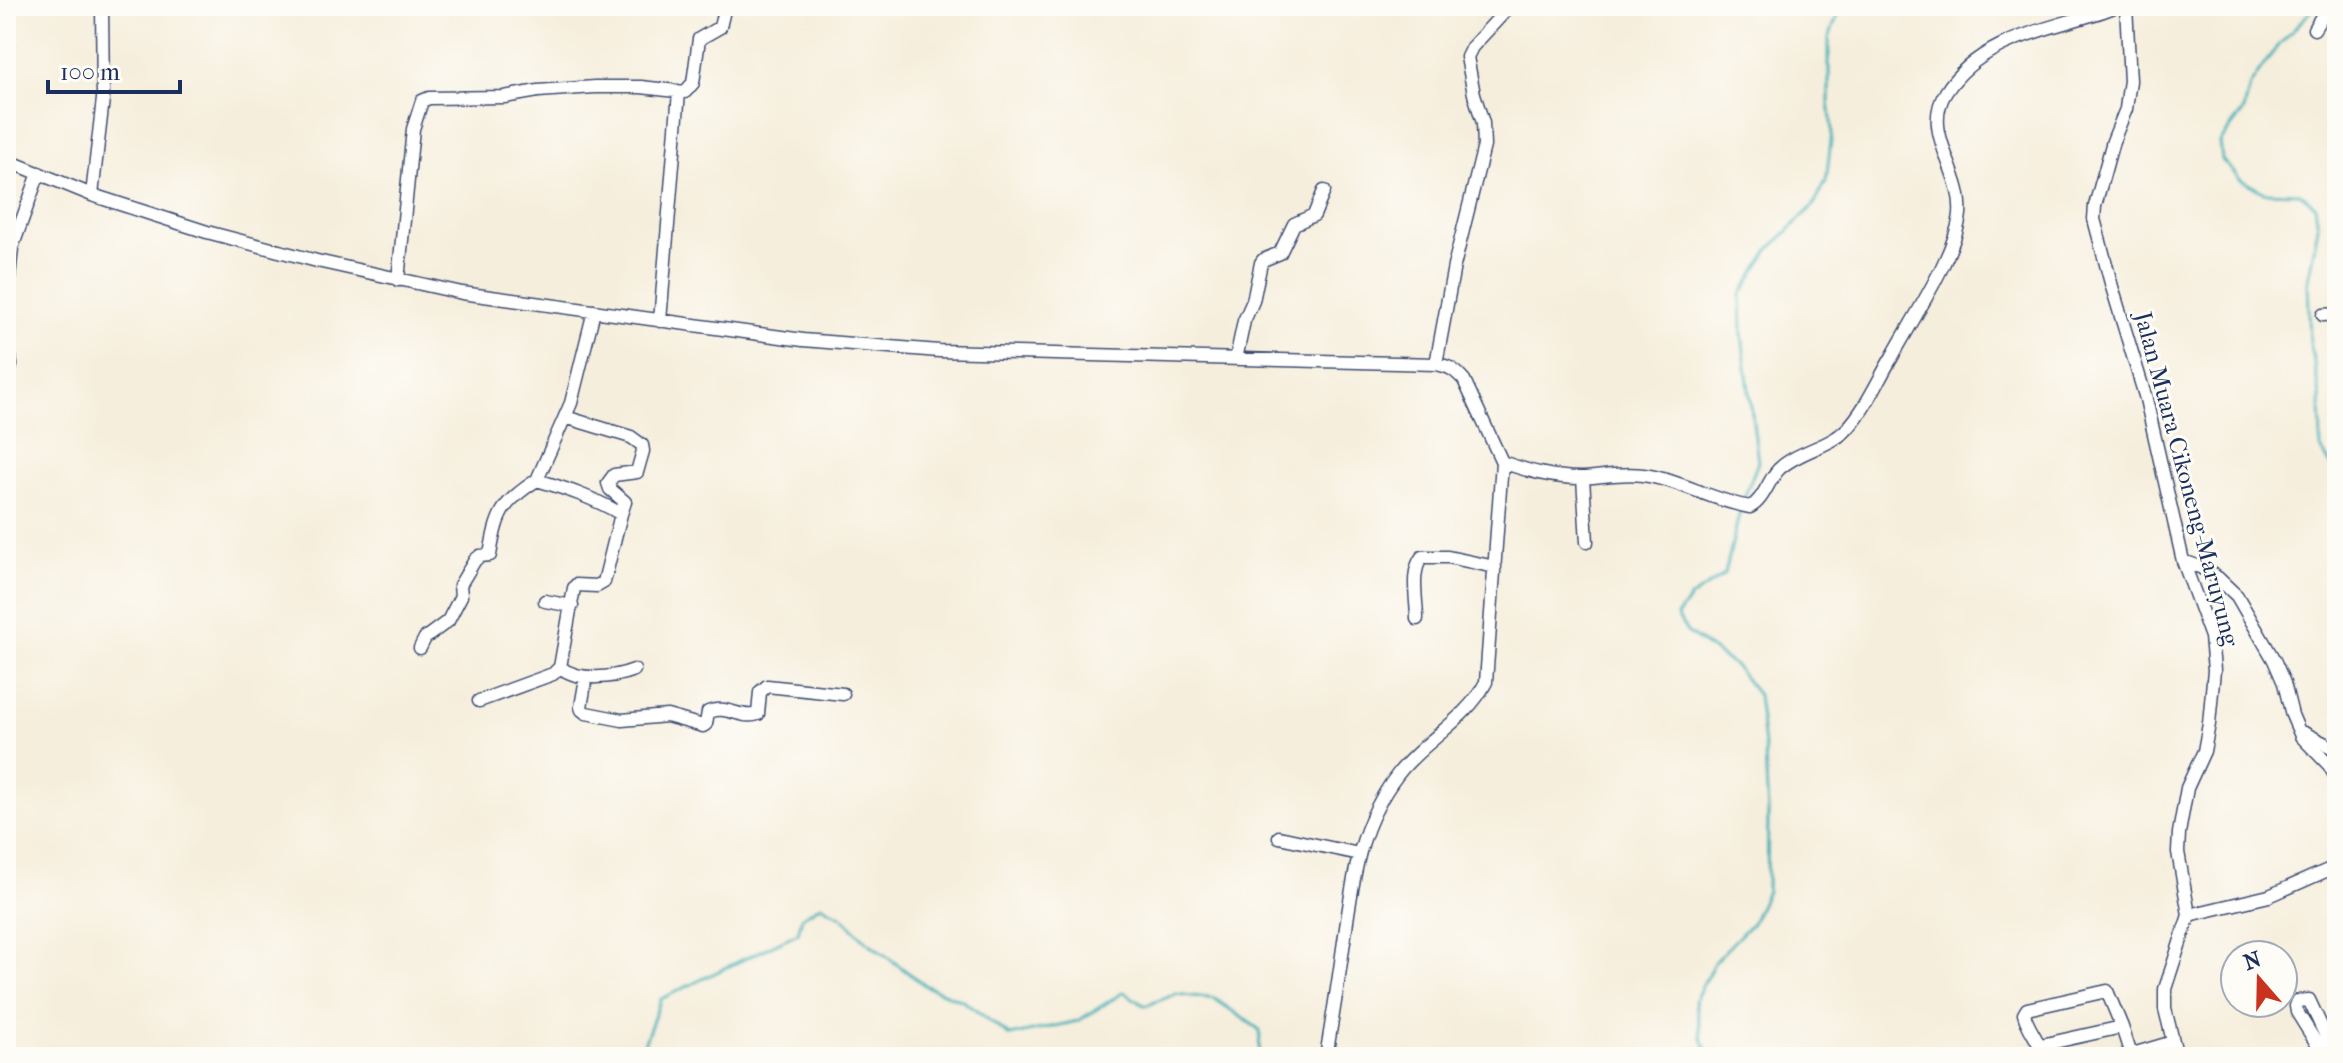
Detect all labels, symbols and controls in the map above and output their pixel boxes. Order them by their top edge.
scale bar [48,44,180,94]
text: 100 m [60,58,120,86]
street label: Jalan Muara Cikoneng-Maruyung [2128,307,2245,650]
north arrow [2219,939,2299,1019]
text: N [2240,946,2265,976]

